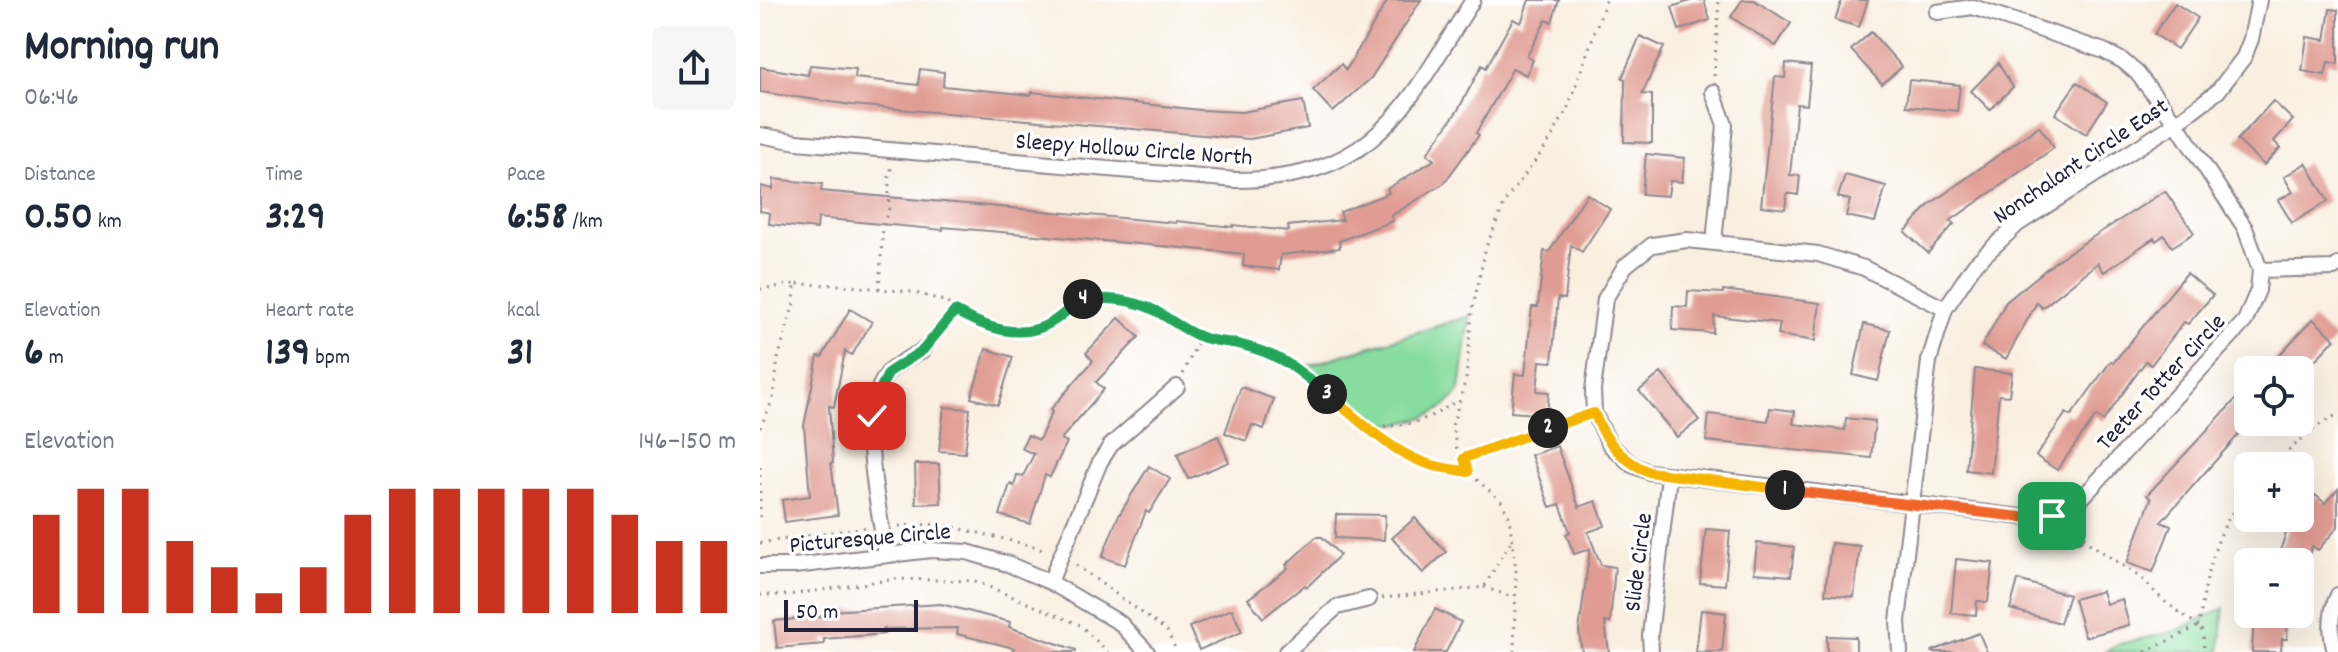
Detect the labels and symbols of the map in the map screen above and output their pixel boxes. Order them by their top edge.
street label: Nonchalant Circle East [1987,91,2177,234]
street label: Sleepy Hollow Circle North [1014,126,1253,176]
pin: 4 [1063,279,1103,319]
street label: Teeter Totter Circle [2090,307,2235,459]
pin: 3 [1307,374,1347,414]
pin [838,382,906,450]
pin: 2 [1528,408,1568,448]
pin: 1 [1765,470,1805,510]
pin [2018,482,2086,550]
street label: Slide Circle [1617,511,1663,614]
street label: Picturesque Circle [788,516,952,564]
scale bar [784,596,918,632]

